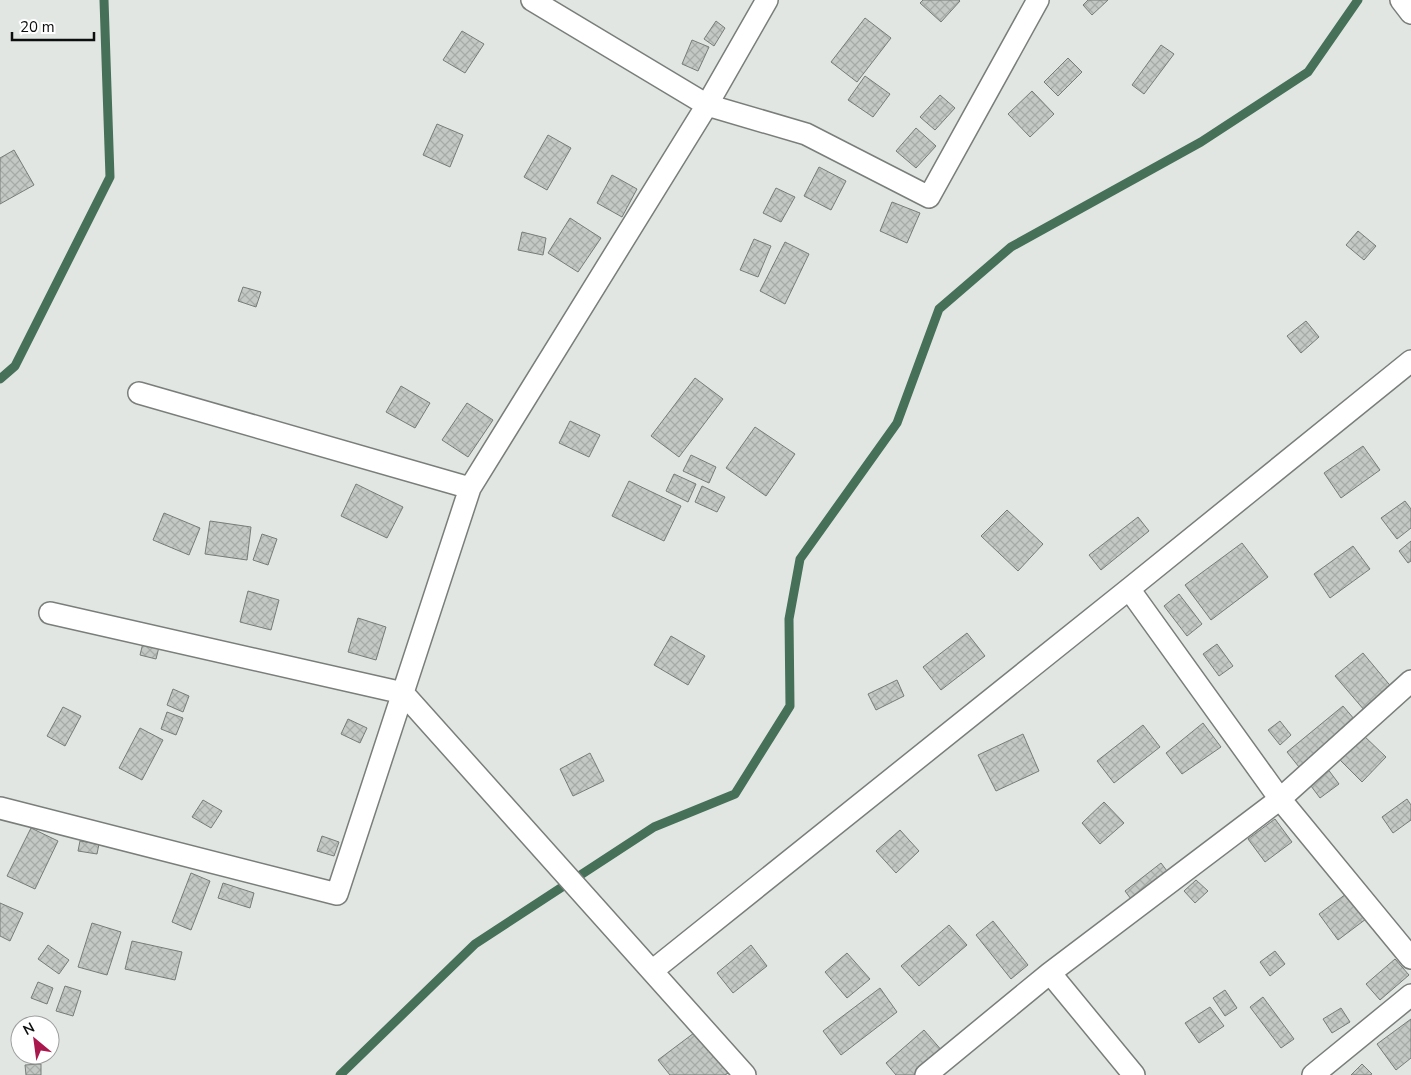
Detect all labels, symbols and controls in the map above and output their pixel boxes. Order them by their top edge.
scale bar [12,10,95,42]
text: 20 m [20,17,55,37]
north arrow [10,1015,60,1065]
text: N [20,1018,38,1040]

